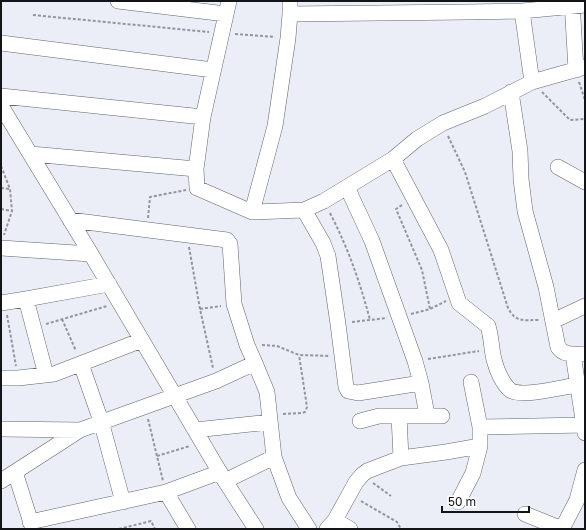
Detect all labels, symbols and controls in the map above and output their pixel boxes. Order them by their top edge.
scale bar [442,488,529,514]
text: 50 m [448,494,476,509]

